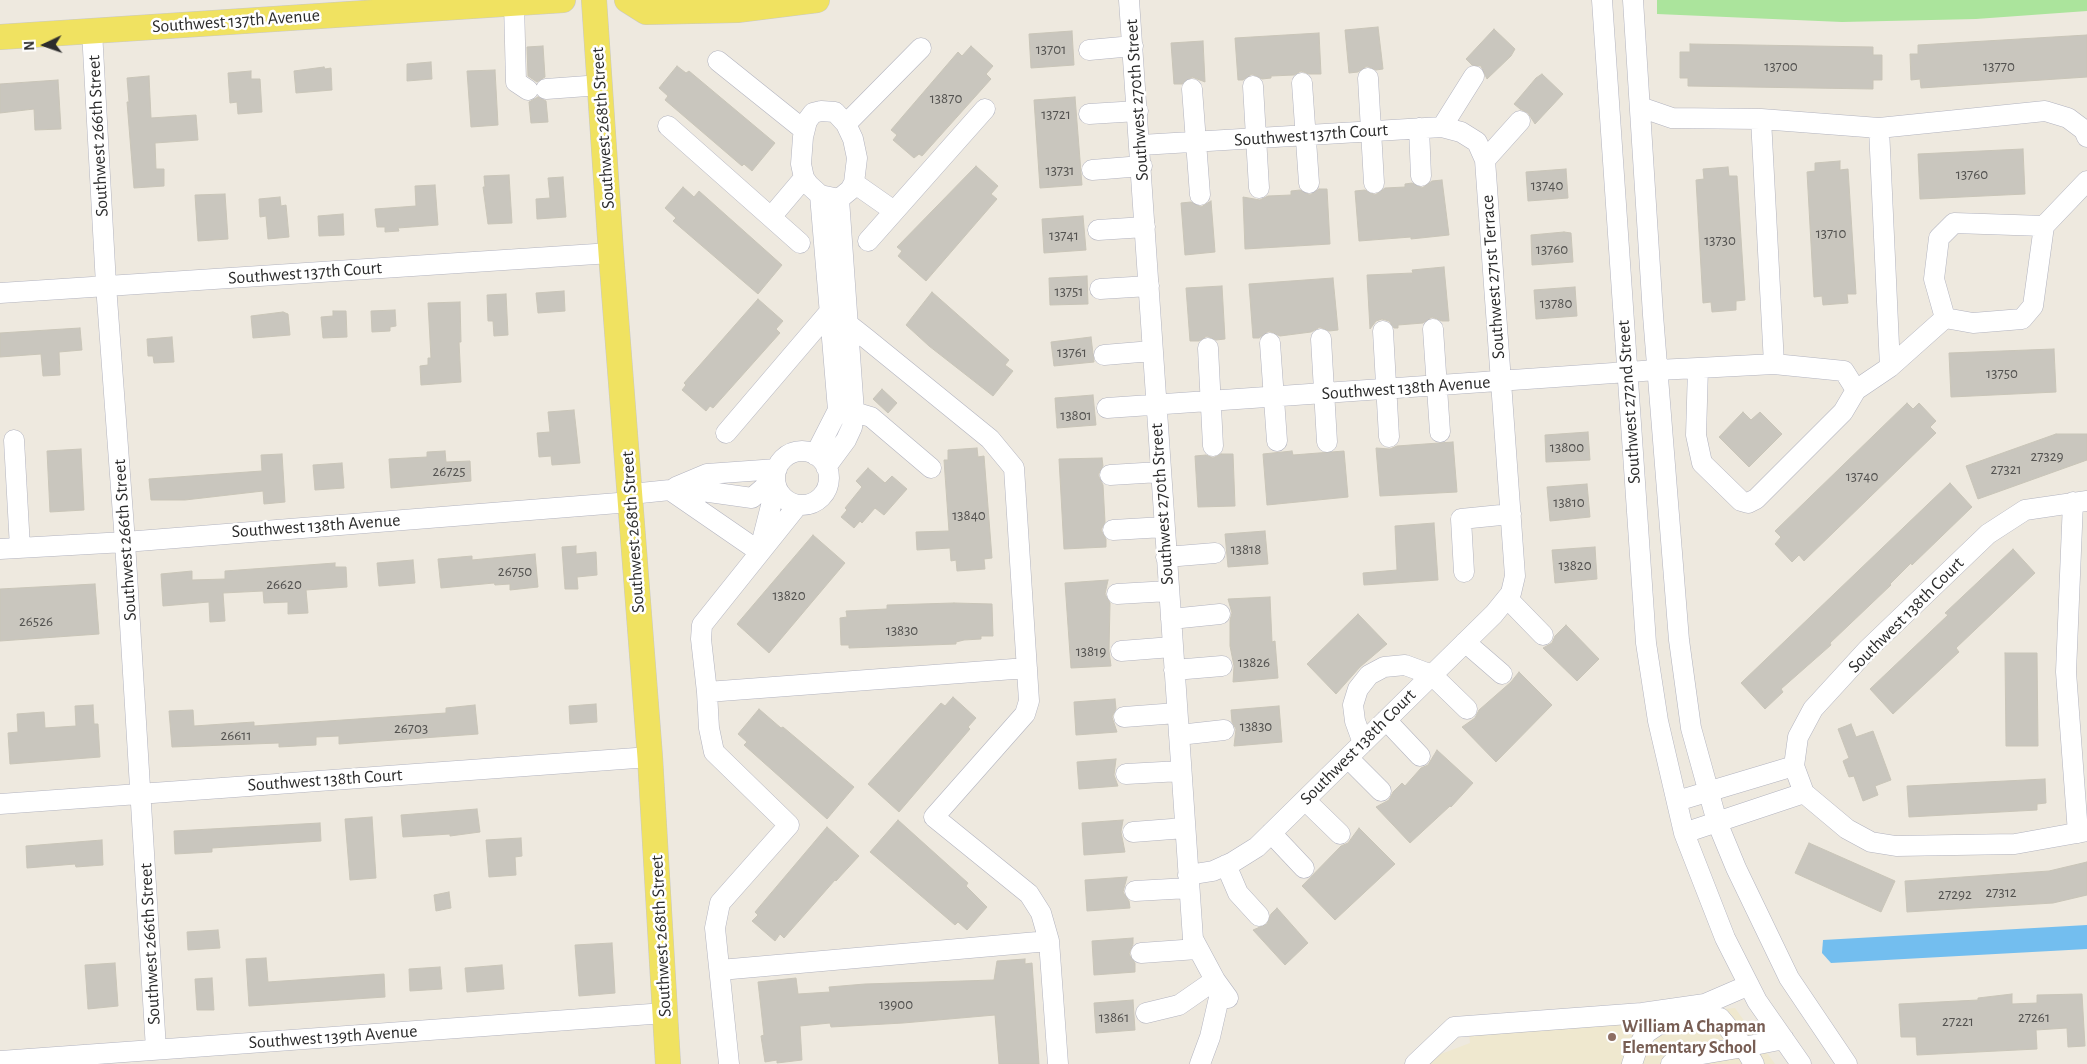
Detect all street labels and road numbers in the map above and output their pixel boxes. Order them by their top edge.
street label: Southwest 137th Avenue [151,4,321,38]
street label: Southwest 270th Street [1121,18,1153,182]
street label: Southwest 268th Street [587,46,619,210]
street label: Southwest 266th Street [83,55,113,217]
street label: Southwest 137th Court [1233,119,1389,151]
street label: Southwest 271st Terrace [1476,194,1510,360]
street label: Southwest 137th Court [227,257,383,289]
street label: Southwest 272nd Street [1612,319,1646,485]
street label: Southwest 138th Avenue [1321,371,1491,405]
street label: Southwest 270th Street [1146,422,1178,586]
street label: Southwest 268th Street [617,450,649,614]
street label: Southwest 266th Street [109,458,141,622]
street label: Southwest 138th Avenue [231,509,401,543]
street label: Southwest 138th Court [1844,553,1968,677]
street label: Southwest 138th Court [1296,685,1420,809]
street label: Southwest 138th Court [247,764,403,796]
street label: Southwest 268th Street [646,855,676,1017]
street label: Southwest 266th Street [135,863,165,1025]
street label: Southwest 139th Avenue [248,1020,418,1054]

